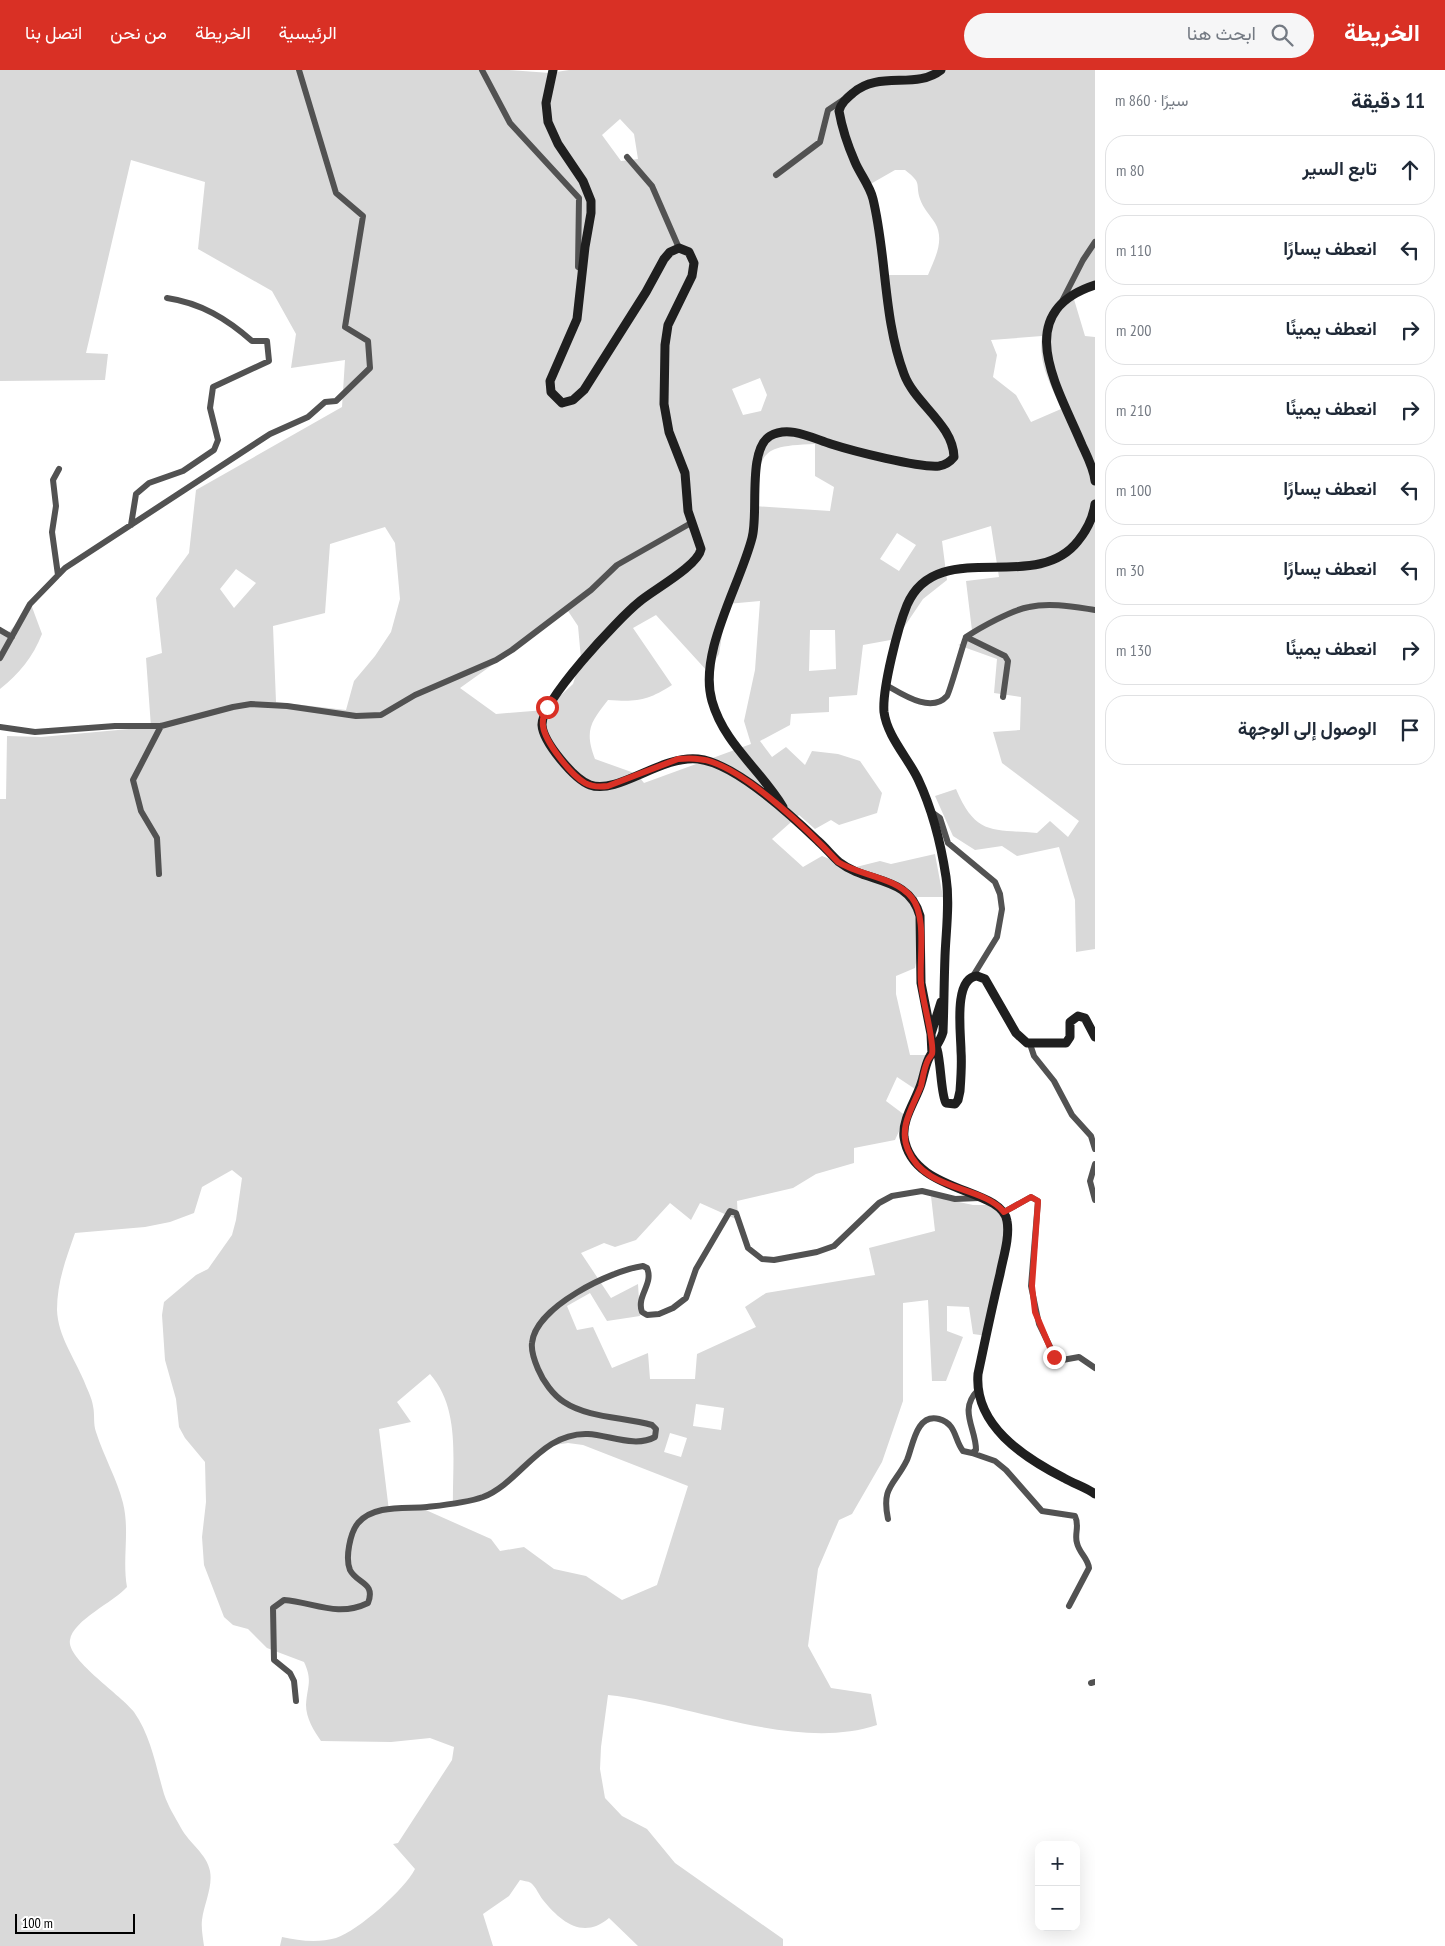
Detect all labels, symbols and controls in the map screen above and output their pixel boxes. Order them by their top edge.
search box [964,13,1314,58]
text: الخريطة [1344,17,1420,48]
text: اتصل بنا [25,21,82,44]
text: من نحن [110,21,167,44]
text: الخريطة [195,21,251,44]
text: الرئيسية [279,21,337,44]
text: ابحث هنا [1187,21,1256,45]
icon: search [1268,21,1296,49]
text: 11 دقيقة [1351,87,1425,114]
text: سيرًا · 860 m [1115,90,1188,110]
text: تابع السير [1302,156,1377,180]
icon: ahead [1396,156,1424,184]
text: 80 m [1116,160,1144,180]
text: انعطف يسارًا [1283,236,1377,260]
icon: left [1396,236,1424,264]
text: 110 m [1116,240,1151,260]
text: انعطف يمينًا [1286,316,1377,340]
icon: right [1396,316,1424,344]
text: 200 m [1116,320,1151,340]
text: انعطف يمينًا [1286,396,1377,420]
icon: right [1396,396,1424,424]
text: 210 m [1116,400,1151,420]
text: انعطف يسارًا [1283,476,1377,500]
icon: left [1396,476,1424,504]
text: 100 m [1116,480,1151,500]
text: انعطف يسارًا [1283,556,1377,580]
icon: left [1396,556,1424,584]
text: 30 m [1116,560,1144,580]
text: انعطف يمينًا [1286,636,1377,660]
icon: right [1396,636,1424,664]
text: 130 m [1116,640,1151,660]
route start [536,696,559,719]
text: الوصول إلى الوجهة [1238,716,1377,740]
icon: arrive [1396,716,1424,744]
route end [1043,1346,1066,1369]
map controls [1035,1841,1080,1931]
button: + [1035,1841,1080,1886]
button: − [1035,1886,1080,1931]
scale bar [15,1911,135,1934]
text: 100 m [22,1914,53,1932]

